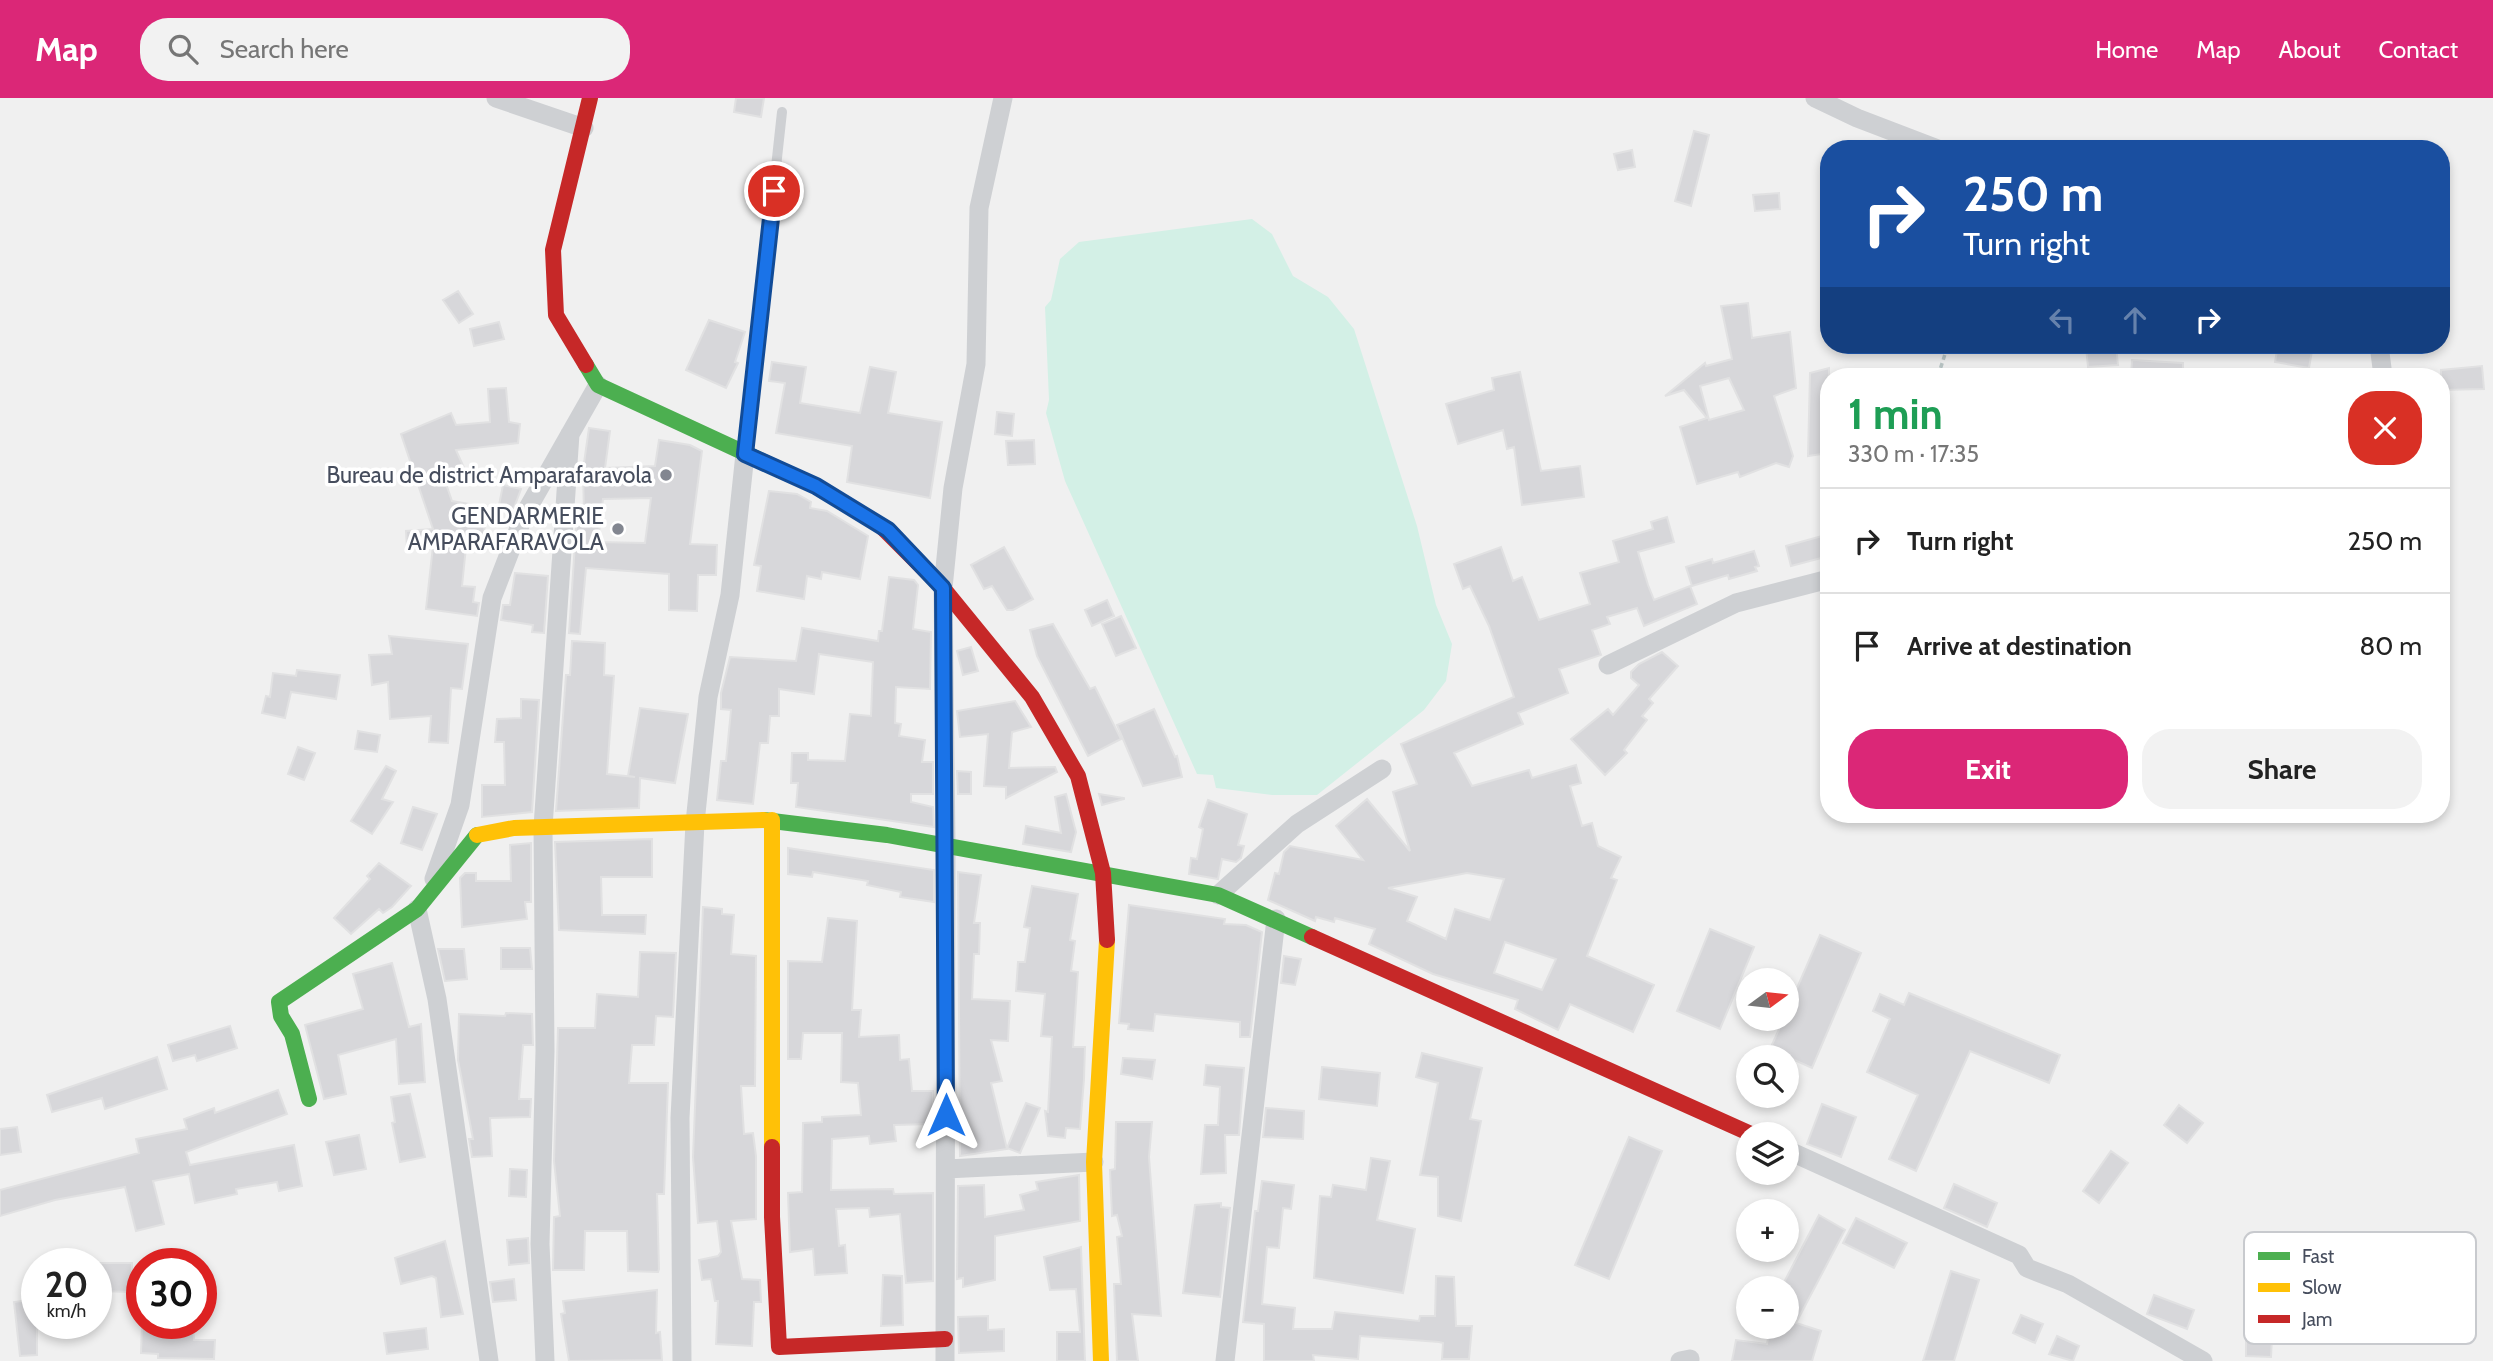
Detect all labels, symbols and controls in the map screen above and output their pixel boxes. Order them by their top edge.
search box [140,18,630,81]
text: Map [35,29,98,69]
icon: search [164,30,202,68]
text: Search here [220,33,349,65]
text: Home [2095,35,2158,64]
text: Map [2196,35,2241,64]
text: About [2279,35,2341,64]
text: Contact [2379,35,2458,64]
pin [744,161,804,221]
text: 250 m [1963,164,2103,223]
icon: right [1848,168,1939,259]
icon: arrive [755,172,793,210]
text: Turn right [1963,224,2090,263]
icon: left [2043,301,2081,339]
icon: ahead [2116,301,2154,339]
icon: right [2189,301,2227,339]
text: 1 min [1848,388,1943,440]
button: close [2348,391,2422,465]
text: 330 m · 17:35 [1848,440,1979,468]
place label: Bureau de district Amparafaravola [326,461,652,489]
marker: Bureau de district Amparafaravola [658,467,674,483]
place label: GENDARMERIE AMPARAFARAVOLA [408,502,604,556]
marker: GENDARMERIE AMPARAFARAVOLA [610,521,626,537]
icon: right [1848,522,1886,560]
text: Turn right [1907,525,2013,557]
text: 250 m [2348,525,2422,557]
icon: arrive [1848,627,1886,665]
text: Arrive at destination [1907,630,2132,662]
text: 80 m [2359,630,2422,662]
button: Exit [1848,729,2128,809]
button: Share [2142,729,2422,809]
north arrow [1736,968,1799,1031]
map controls [1736,968,1799,1339]
button: search [1736,1045,1799,1108]
position arrow [909,1078,983,1152]
button: layers [1736,1122,1799,1185]
button: + [1736,1199,1799,1262]
legend [2244,1232,2476,1344]
text: Fast [2302,1245,2335,1268]
speed limit sign: 30 [126,1248,217,1339]
text: 20 [45,1263,88,1306]
button: − [1736,1276,1799,1339]
text: Slow [2302,1276,2342,1299]
text: km/h [47,1300,86,1322]
text: Jam [2301,1308,2332,1331]

